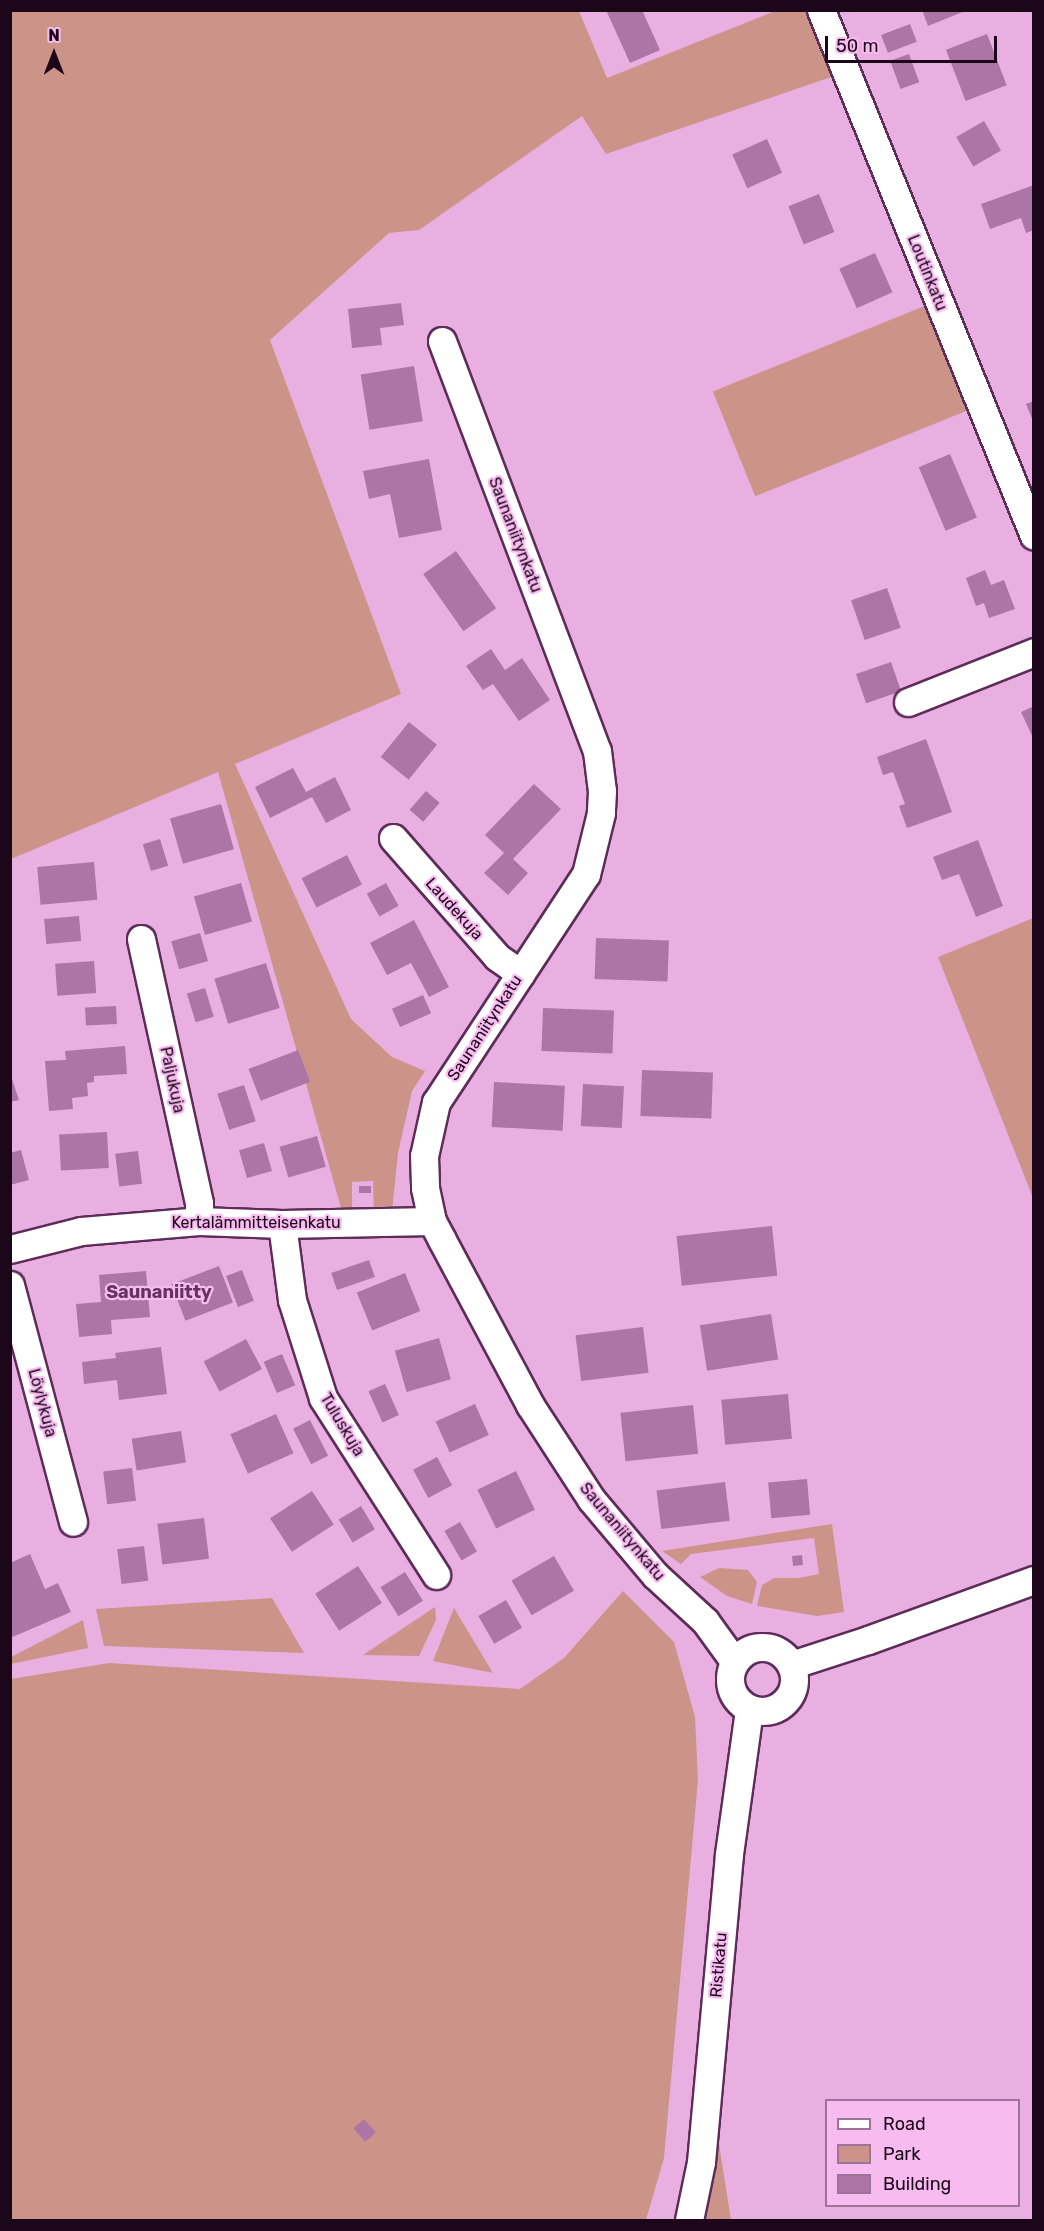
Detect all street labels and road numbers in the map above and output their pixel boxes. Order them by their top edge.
street label: Loutinkatu [903,232,951,314]
street label: Saunaniitynkatu [484,475,546,595]
street label: Laudekuja [421,874,487,944]
street label: Saunaniitynkatu [444,972,526,1084]
street label: Paljukuja [156,1045,188,1115]
street label: Kertalämmitteisenkatu [171,1213,341,1233]
street label: Löylykuja [24,1367,60,1439]
street label: Tuluskuja [316,1390,368,1460]
street label: Saunaniitynkatu [575,1479,669,1585]
street label: Ristikatu [707,1932,731,1998]

